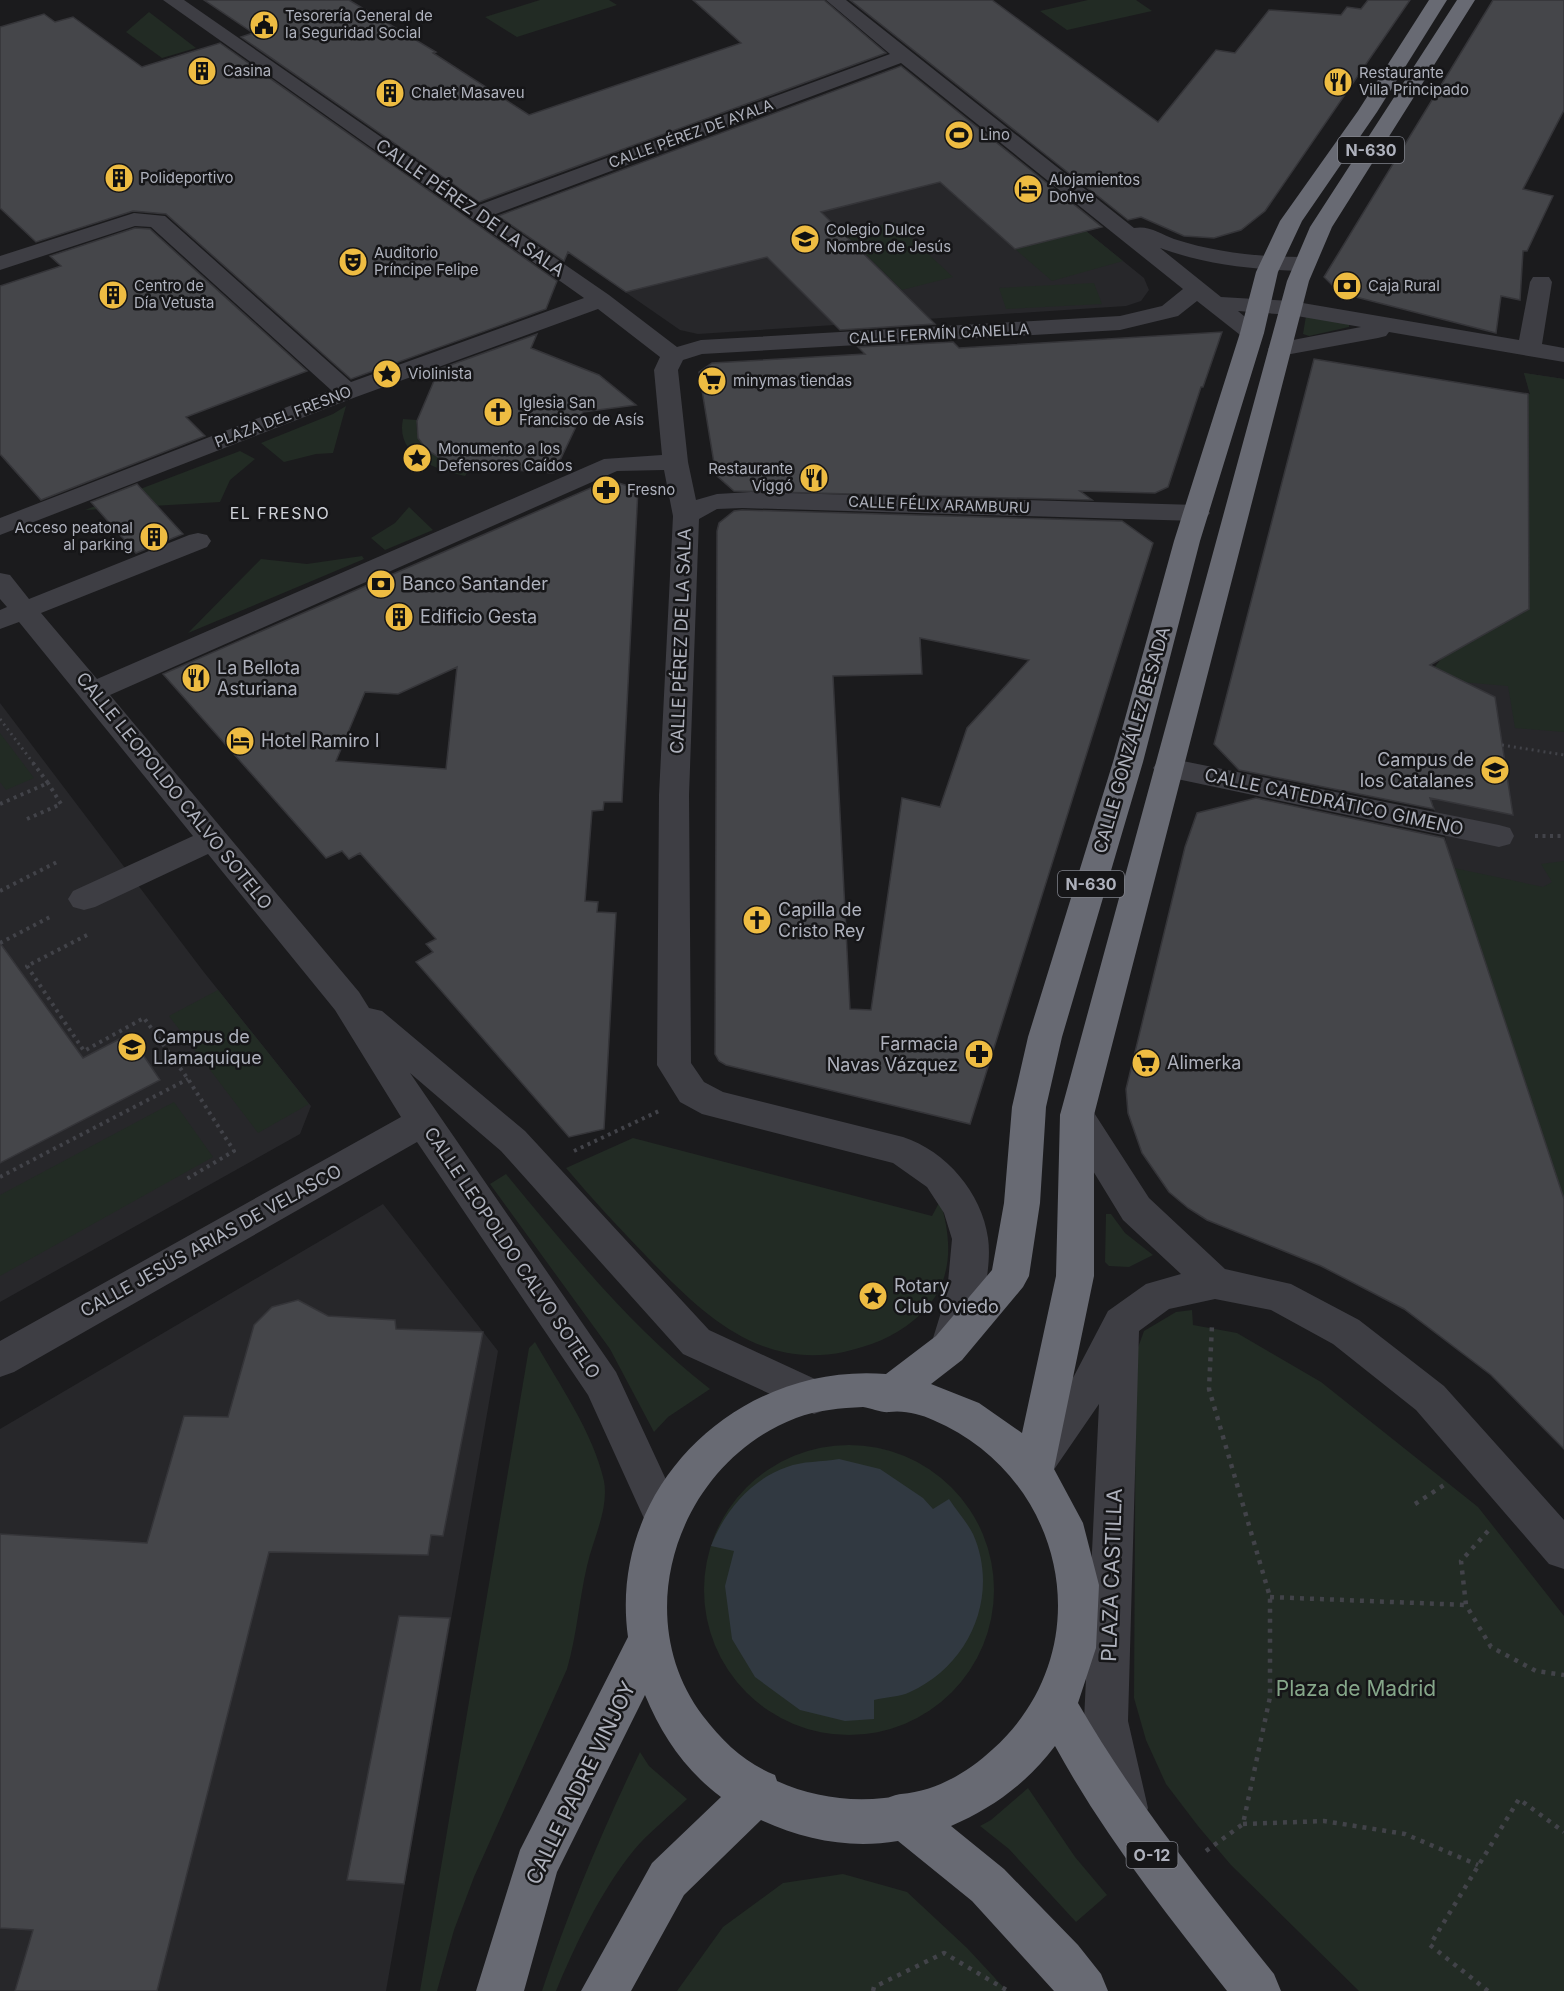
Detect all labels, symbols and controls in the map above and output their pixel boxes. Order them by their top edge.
place label: Tesorería General de la Seguridad Social [285,6,433,42]
public building icon: Tesorería General de la Seguridad Social [248,9,280,41]
building icon: Casina [186,55,218,87]
place label: Casina [223,61,271,80]
place label: Restaurante Villa Principado [1359,63,1469,99]
restaurant icon: Restaurante Villa Principado [1322,66,1354,98]
building icon: Chalet Masaveu [374,77,406,109]
place label: Chalet Masaveu [411,83,525,102]
street label: CALLE PÉREZ DE AYALA [606,95,776,172]
sports icon: Lino [943,119,975,151]
place label: Lino [980,125,1010,144]
street label: CALLE PÉREZ DE LA SALA [372,133,569,281]
road number: N-630 [1338,137,1404,163]
building icon: Polideportivo [103,162,135,194]
place label: Polideportivo [140,168,233,187]
place label: Alojamientos Dohve [1049,170,1140,206]
hotel icon: Alojamientos Dohve [1012,173,1044,205]
place label: Colegio Dulce Nombre de Jesús [826,220,951,256]
school or university icon: Colegio Dulce Nombre de Jesús [789,223,821,255]
place label: Auditorio Príncipe Felipe [374,243,479,279]
theatre icon: Auditorio Príncipe Felipe [337,246,369,278]
bank icon: Caja Rural [1331,270,1363,302]
place label: Centro de Día Vetusta [134,276,215,312]
place label: Caja Rural [1368,276,1440,295]
building icon: Centro de Día Vetusta [97,279,129,311]
street label: CALLE FERMÍN CANELLA [848,319,1030,348]
place icon: Violinista [371,358,403,390]
place label: Violinista [408,364,472,383]
supermarket icon: minymas tiendas [696,365,728,397]
place label: minymas tiendas [733,371,852,390]
street label: PLAZA DEL FRESNO [212,382,354,451]
place label: Iglesia San Francisco de Asís [519,393,644,429]
church icon: Iglesia San Francisco de Asís [482,396,514,428]
place label: Monumento a los Defensores Caídos [438,439,573,475]
place icon: Monumento a los Defensores Caídos [401,442,433,474]
place label: Restaurante Viggó [708,459,793,495]
restaurant icon: Restaurante Viggó [798,462,830,494]
pharmacy icon: Fresno [590,474,622,506]
place label: Fresno [627,480,675,499]
street label: CALLE FÉLIX ARAMBURU [848,492,1030,517]
district label: EL FRESNO [230,503,330,523]
place label: Acceso peatonal al parking [14,518,133,554]
building icon: Acceso peatonal al parking [138,521,170,553]
street label: CALLE PÉREZ DE LA SALA [665,528,695,754]
bank icon: Banco Santander [365,568,397,600]
place label: Banco Santander [402,573,548,594]
building icon: Edificio Gesta [383,601,415,633]
place label: Edificio Gesta [420,606,537,627]
street label: CALLE GONZÁLEZ BESADA [1088,624,1174,856]
place label: La Bellota Asturiana [217,657,300,699]
restaurant icon: La Bellota Asturiana [180,662,212,694]
street label: CALLE LEOPOLDO CALVO SOTELO [72,668,277,913]
hotel icon: Hotel Ramiro I [224,725,256,757]
place label: Hotel Ramiro I [261,730,380,751]
place label: Campus de los Catalanes [1360,749,1474,791]
school or university icon: Campus de los Catalanes [1479,754,1511,786]
street label: CALLE CATEDRÁTICO GIMENO [1203,763,1466,839]
road number: N-630 [1058,871,1124,897]
place label: Capilla de Cristo Rey [778,899,865,941]
church icon: Capilla de Cristo Rey [741,904,773,936]
place label: Campus de Llamaquique [153,1026,262,1068]
school or university icon: Campus de Llamaquique [116,1031,148,1063]
place label: Farmacia Navas Vázquez [827,1033,958,1075]
pharmacy icon: Farmacia Navas Vázquez [963,1038,995,1070]
supermarket icon: Alimerka [1130,1047,1162,1079]
place label: Alimerka [1167,1052,1241,1073]
street label: CALLE LEOPOLDO CALVO SOTELO [420,1123,605,1383]
street label: CALLE JESÚS ARIAS DE VELASCO [76,1159,345,1321]
place label: Rotary Club Oviedo [894,1275,999,1317]
place icon: Rotary Club Oviedo [857,1280,889,1312]
street label: PLAZA CASTILLA [1096,1488,1127,1662]
park label: Plaza de Madrid [1276,1676,1436,1701]
street label: CALLE PADRE VINJOY [520,1677,641,1888]
road number: O-12 [1126,1842,1178,1868]

